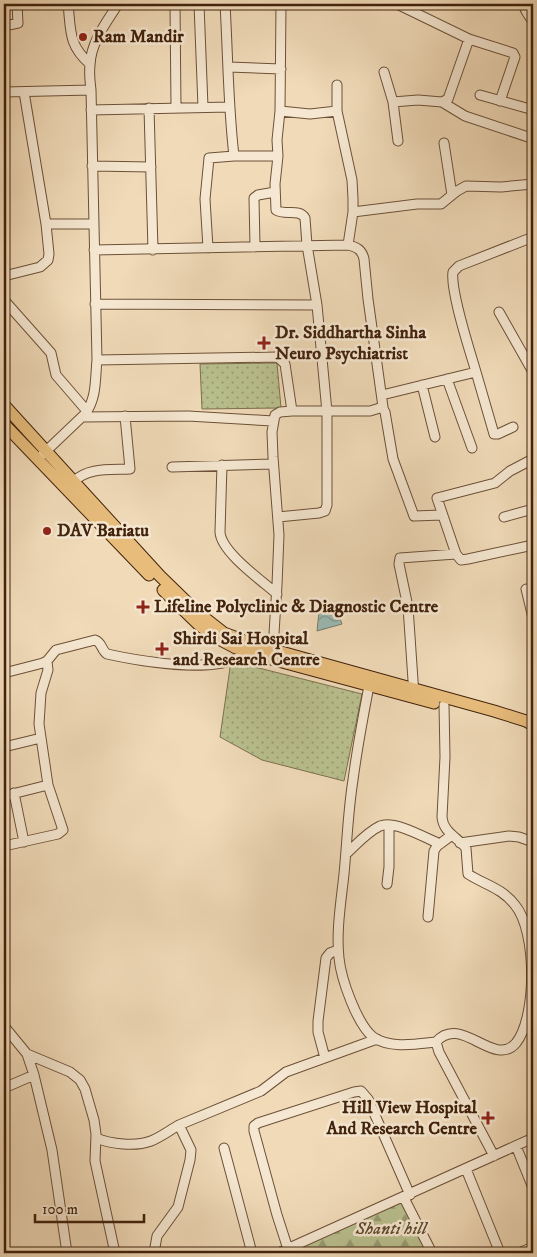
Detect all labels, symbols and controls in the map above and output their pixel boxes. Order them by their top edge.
place label: Ram Mandir [93,26,184,48]
marker: Ram Mandir [77,31,89,43]
place label: Dr. Siddhartha Sinha Neuro Psychiatrist [275,322,426,365]
marker: Dr. Siddhartha Sinha Neuro Psychiatrist [257,336,271,350]
place label: DAV Bariatu [57,520,149,542]
marker: DAV Bariatu [41,525,53,537]
place label: Lifeline Polyclinic & Diagnostic Centre [154,596,439,618]
marker: Lifeline Polyclinic & Diagnostic Centre [136,600,150,614]
place label: Shirdi Sai Hospital and Research Centre [173,628,320,671]
marker: Shirdi Sai Hospital and Research Centre [155,642,169,656]
place label: Hill View Hospital And Research Centre [326,1097,478,1140]
marker: Hill View Hospital And Research Centre [481,1111,495,1125]
scale bar [35,1192,144,1224]
text: 100 m [42,1200,78,1219]
park label: Shanti hill [354,1218,429,1240]

